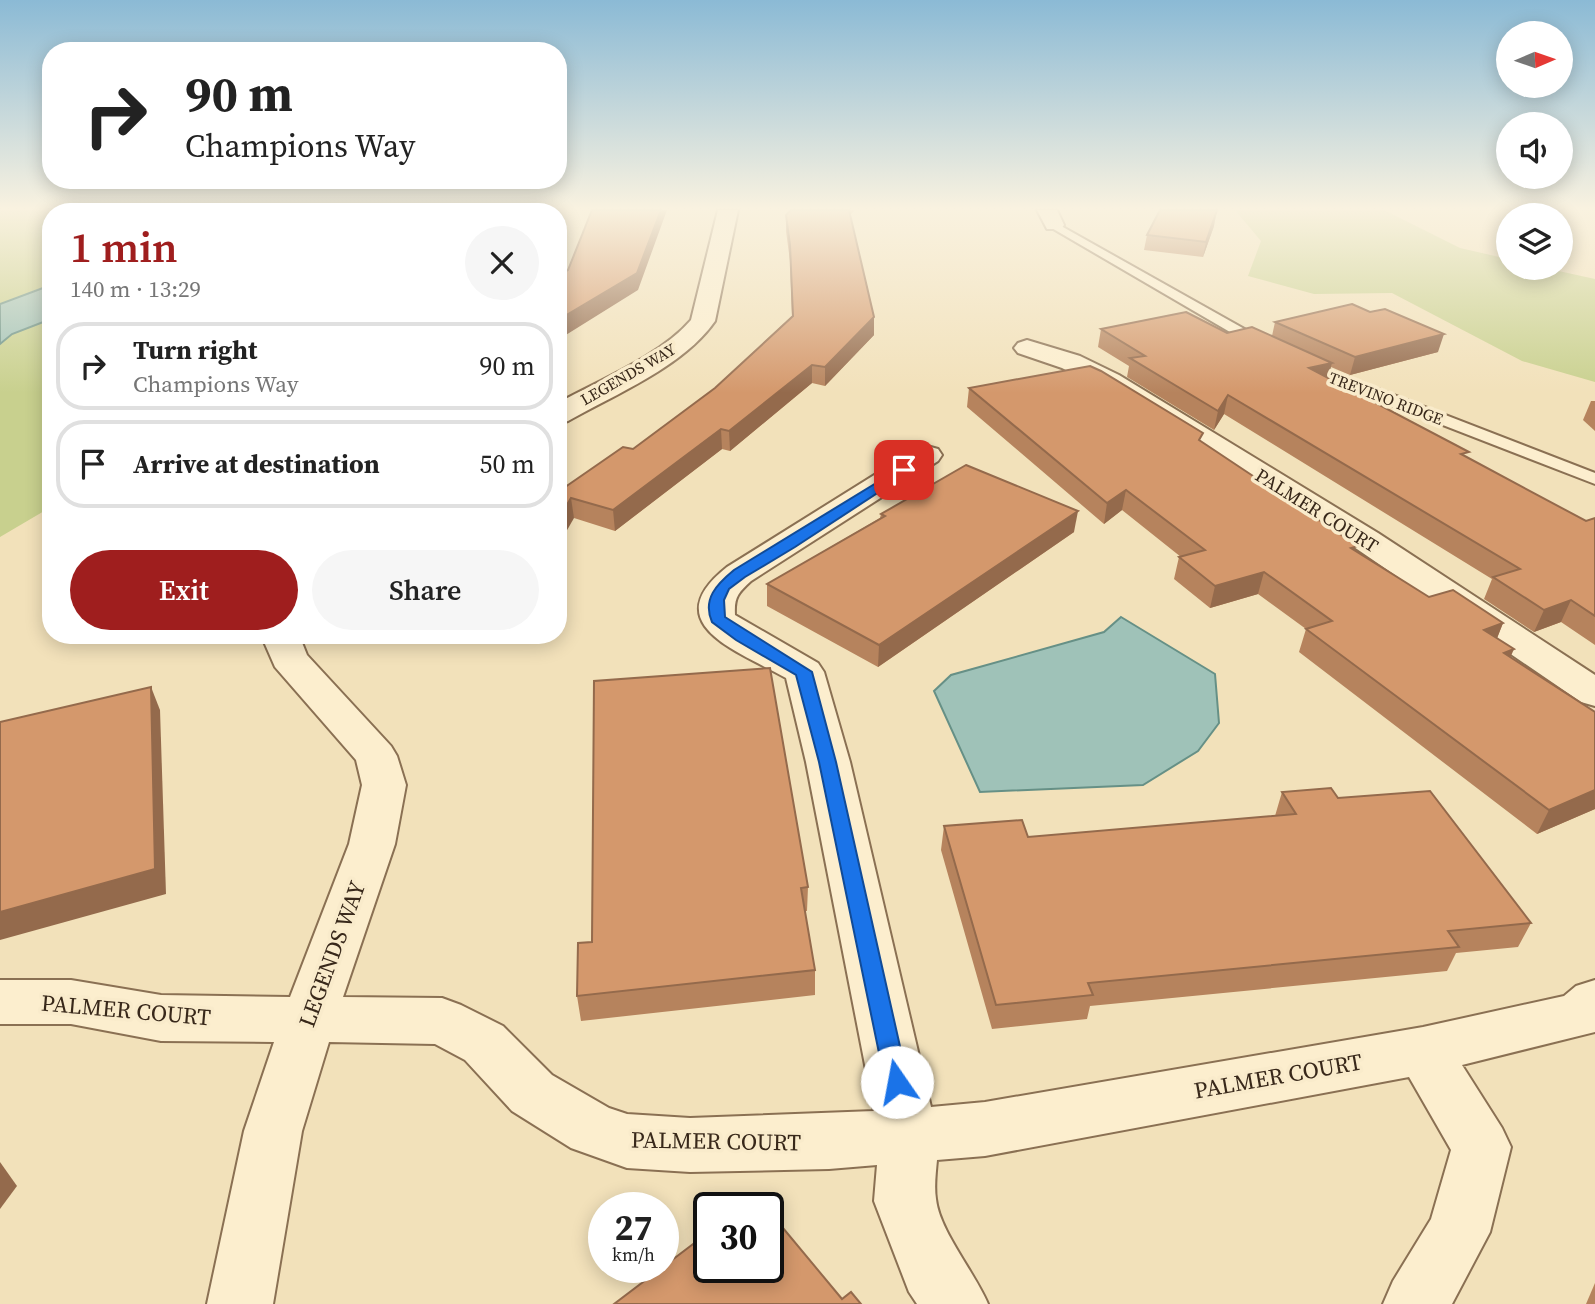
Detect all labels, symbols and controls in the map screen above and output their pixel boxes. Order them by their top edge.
north arrow [1496,21,1573,98]
map controls [1496,21,1573,280]
text: 90 m [185,60,293,127]
icon: right [70,70,161,161]
button: sound [1496,112,1573,189]
text: Champions Way [185,124,415,168]
button: layers [1496,203,1573,280]
text: 1 min [70,218,178,276]
button: close [465,226,539,300]
text: 140 m · 13:29 [70,273,201,305]
text: Turn right [133,332,257,368]
street label: LEGENDS WAY [576,338,680,410]
icon: right [74,347,112,385]
text: 90 m [480,348,535,384]
street label: TREVINO RIDGE [1326,366,1447,430]
text: Champions Way [133,368,299,400]
pin [874,440,934,500]
icon: arrive [74,445,112,483]
text: Arrive at destination [133,446,380,482]
text: 50 m [480,446,535,482]
icon: arrive [885,451,923,489]
street label: PALMER COURT [1250,462,1384,559]
button: Exit [70,550,298,630]
button: Share [312,550,539,630]
street label: LEGENDS WAY [291,876,373,1031]
street label: PALMER COURT [40,987,212,1033]
position arrow [860,1045,934,1119]
street label: PALMER COURT [1191,1045,1365,1107]
street label: PALMER COURT [631,1124,802,1158]
speed limit sign: 30 [693,1192,784,1283]
text: 27 [615,1204,652,1252]
text: km/h [612,1242,655,1267]

